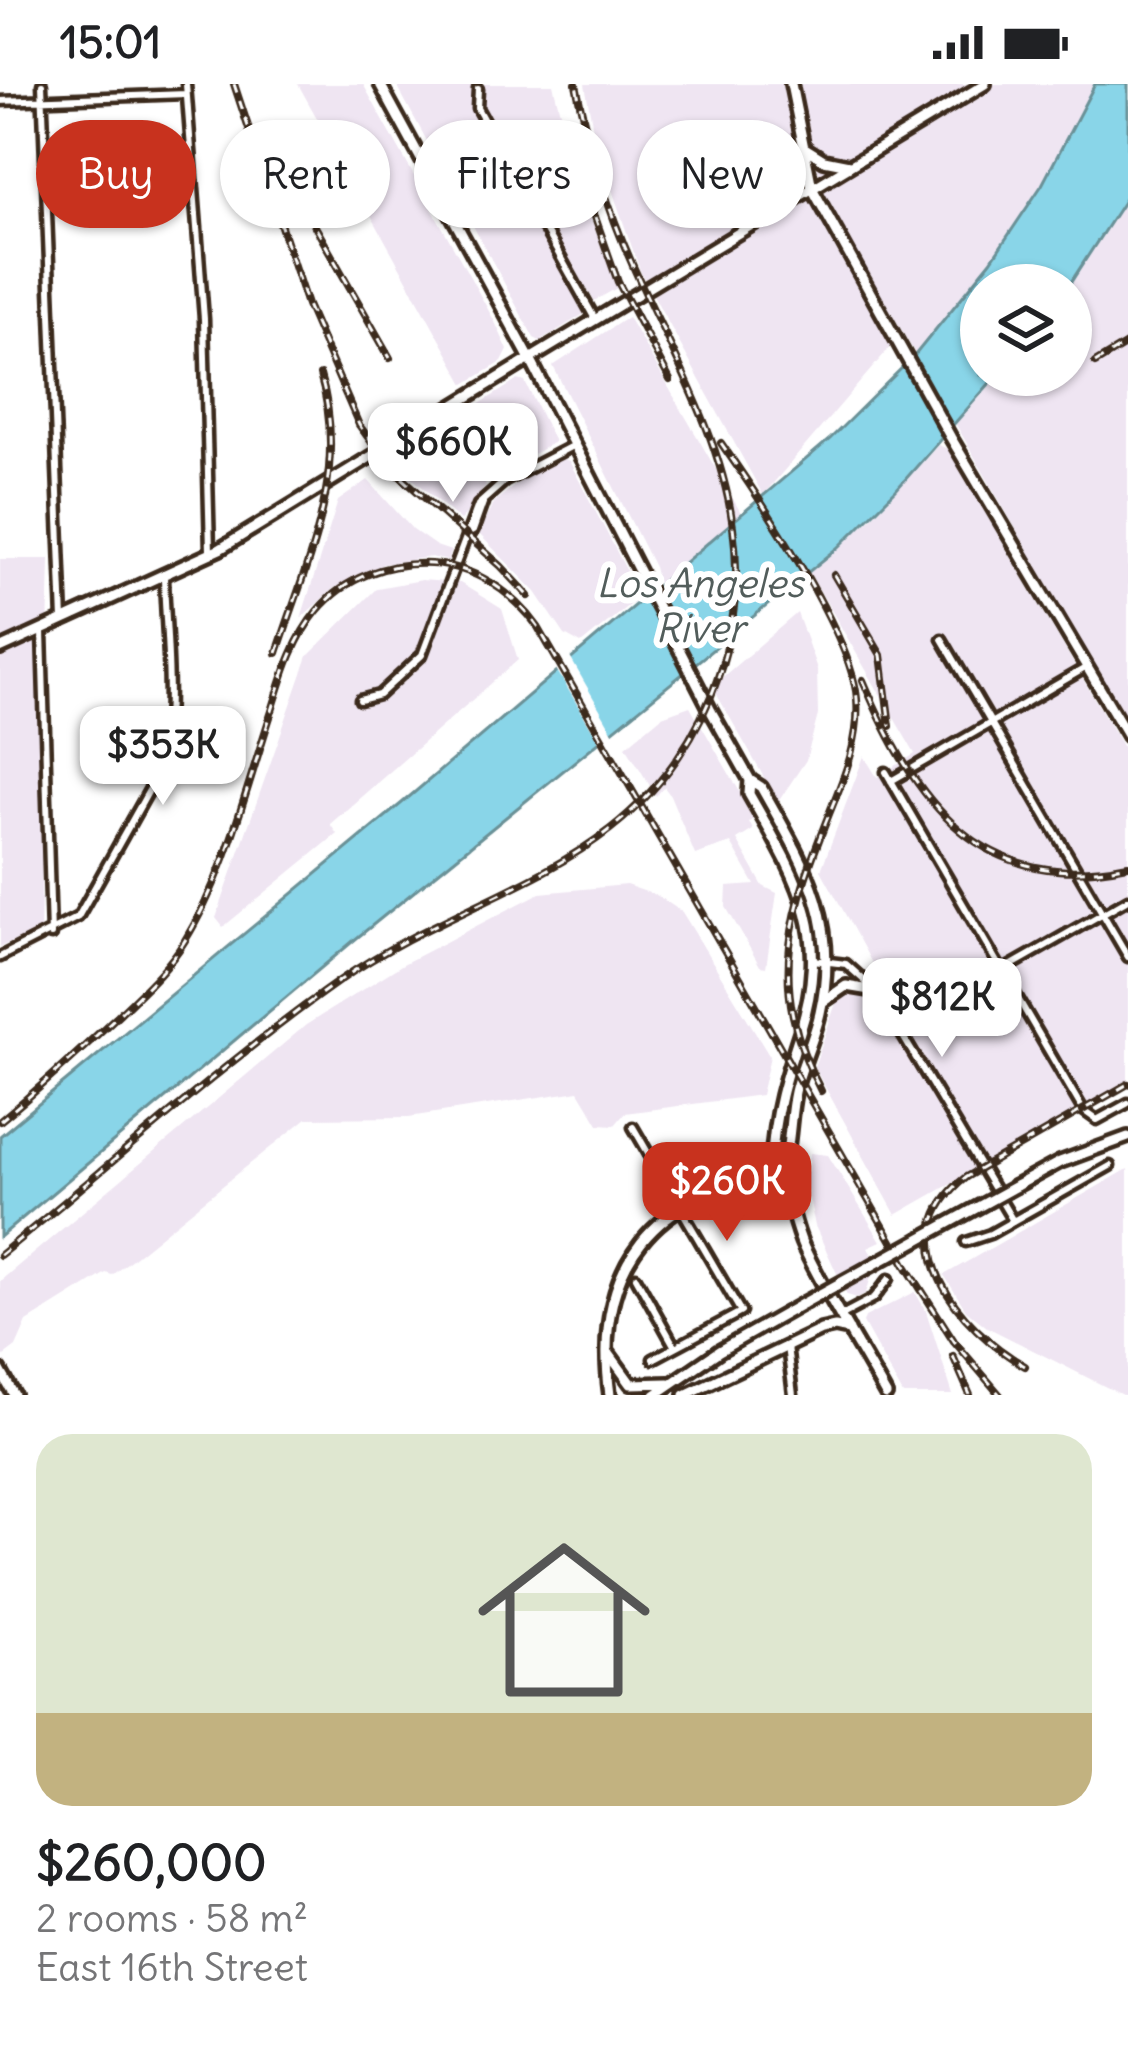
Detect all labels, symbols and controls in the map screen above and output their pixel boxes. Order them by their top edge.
text: 15:01 [60,14,161,70]
chip: Buy [36,120,196,228]
chip: Rent [220,120,390,228]
chip: Filters [414,120,613,228]
chip: New [637,120,806,228]
map controls [960,264,1092,396]
button: layers [960,264,1092,396]
pin: $660K [369,403,537,505]
text: $660K [395,417,511,466]
water label: Los Angeles River [596,559,806,653]
pin: $353K [79,706,247,808]
text: $353K [107,720,219,769]
pin: $812K [858,958,1026,1060]
text: $812K [889,972,995,1021]
pin: $260K [643,1142,811,1244]
text: $260K [669,1156,785,1205]
icon: home [456,1512,672,1728]
text: $260,000 [36,1830,267,1894]
text: 2 rooms · 58 m² [36,1894,308,1943]
text: East 16th Street [36,1943,308,1992]

